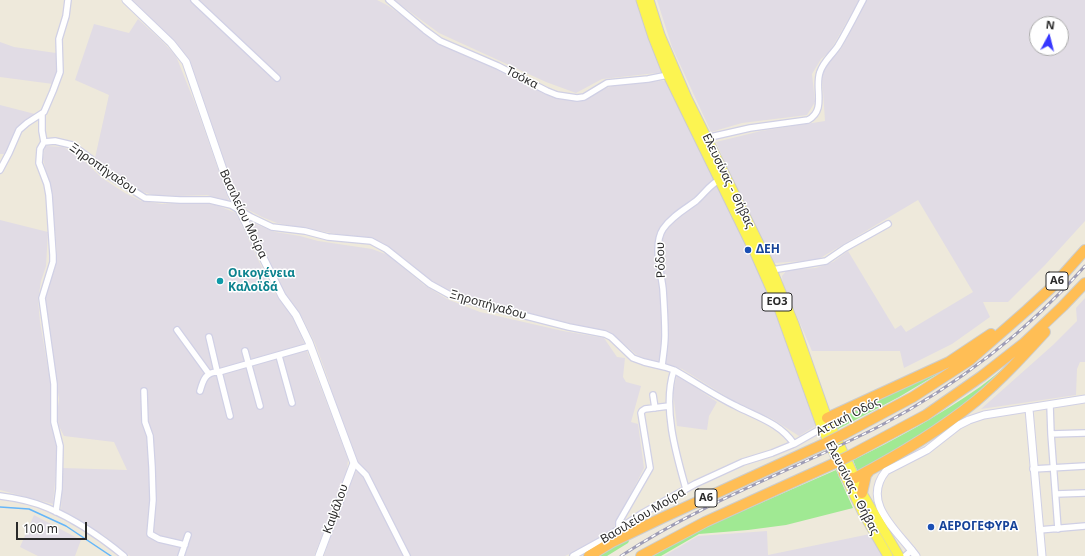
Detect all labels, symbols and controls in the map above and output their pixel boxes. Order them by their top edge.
north arrow [1029,16,1069,56]
text: N [1045,17,1056,33]
street label: Τσόκα [504,64,540,92]
street label: Ελευσίνας - Θήβας [699,131,757,231]
street label: Ξηροπήγαδου [66,140,140,198]
street label: Βασιλείου Μοίρα [216,167,270,261]
street label: Ρόδου [653,242,669,278]
place label: ΔΕΗ [756,243,780,257]
marker: ΔΕΗ [743,245,753,255]
place label: Οικογένεια Καλοϊδά [228,267,295,295]
road number: Α6 [1046,272,1068,290]
marker: Οικογένεια Καλοϊδά [215,276,225,286]
street label: Ξηροπήγαδου [448,287,528,323]
road number: ΕΟ3 [762,293,792,311]
street label: Αττική Οδός [814,395,882,439]
street label: Ελευσίνας - Θήβας [822,439,882,537]
street label: Καψάλου [320,482,352,536]
street label: Βασιλείου Μοίρα [598,485,688,547]
road number: Α6 [695,489,717,507]
scale bar [18,514,89,540]
text: 100 m [23,520,58,537]
place label: ΑΕΡΟΓΕΦΥΡΑ [939,520,1018,534]
marker: ΑΕΡΟΓΕΦΥΡΑ [926,522,936,532]

